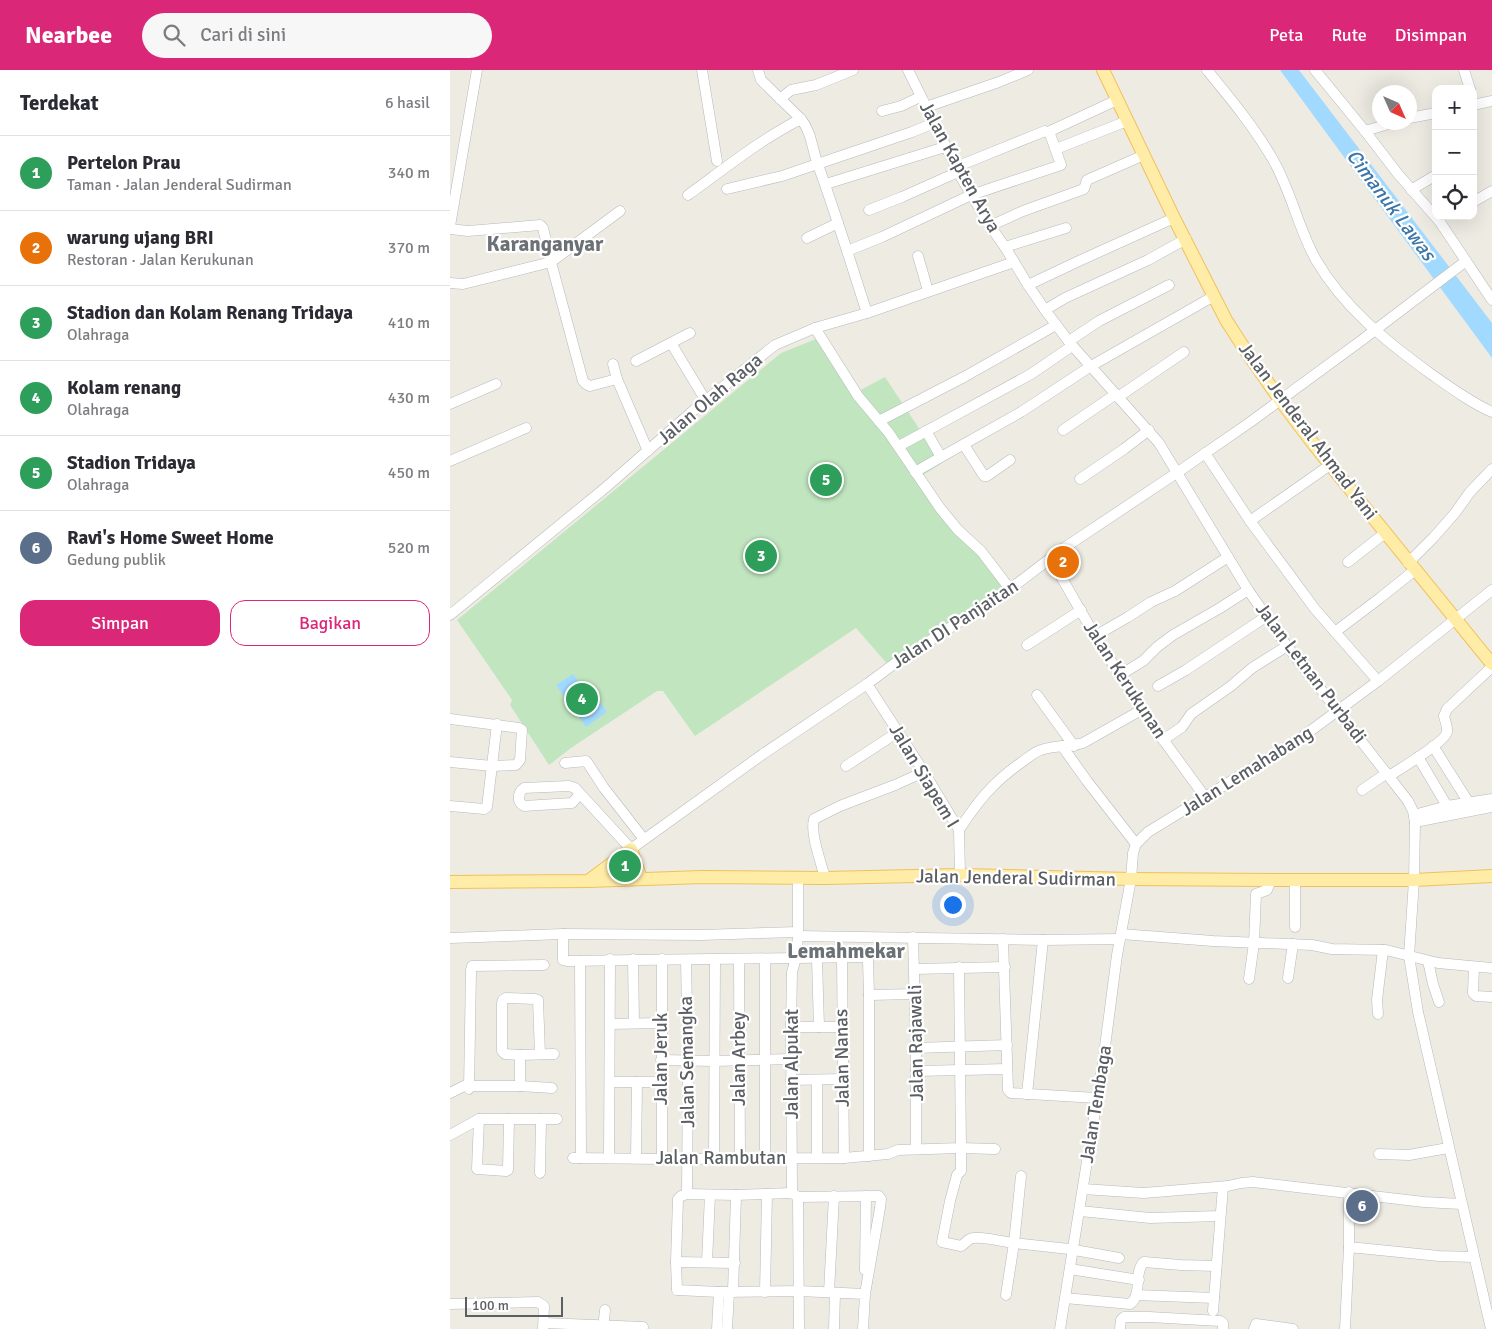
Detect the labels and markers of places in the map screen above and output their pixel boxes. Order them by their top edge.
pin: 5 [810,461,842,499]
pin: 3 [745,537,777,575]
pin: 2 [1047,543,1079,581]
pin: 4 [566,680,598,718]
pin: 1 [609,847,641,885]
pin: 6 [1346,1187,1378,1225]

